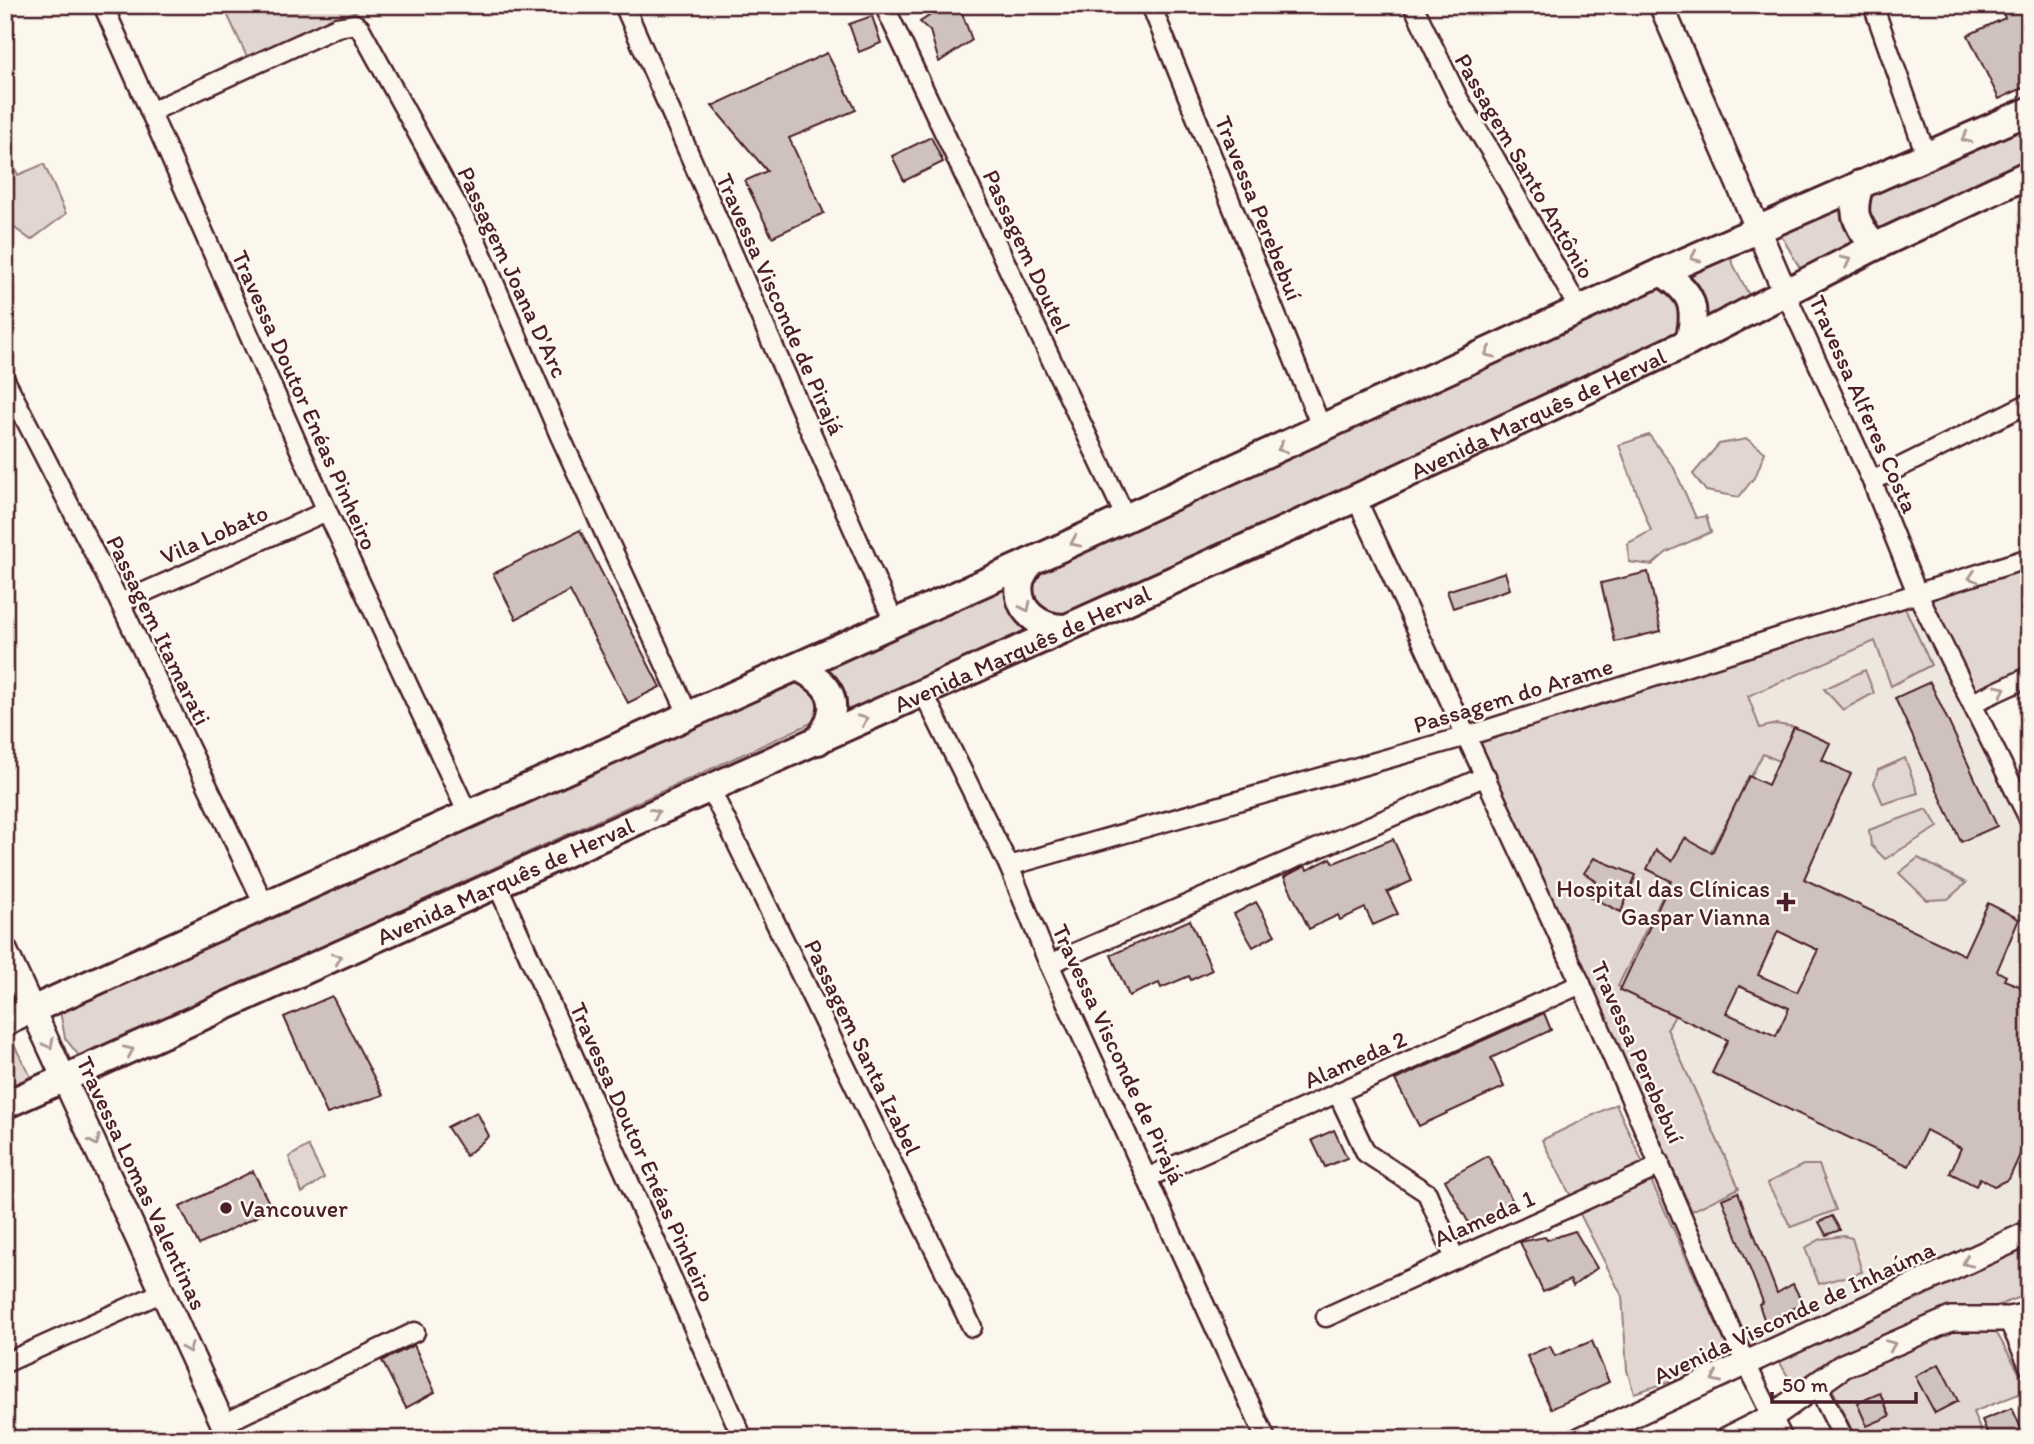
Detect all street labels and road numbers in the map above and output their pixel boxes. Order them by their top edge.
street label: Passagem Santo Antônio [1449,48,1601,284]
street label: Travessa Perebebuí [1209,111,1309,305]
street label: Passagem Joana D'Arc [451,162,575,382]
street label: Passagem Doutel [977,165,1078,337]
street label: Travessa Visconde de Pirajá [710,169,852,440]
street label: Travessa Doutor Enéas Pinheiro [226,246,384,554]
street label: Travessa Alferes Costa [1803,291,1925,518]
street label: Avenida Marquês de Herval [1406,340,1670,485]
street label: Vila Lobato [156,497,272,571]
street label: Passagem Itamarati [100,530,218,730]
street label: Avenida Marquês de Herval [889,578,1155,718]
street label: Passagem do Arame [1410,651,1616,739]
street label: Avenida Marquês de Herval [372,810,638,951]
street label: Travessa Visconde de Pirajá [1046,919,1192,1189]
street label: Passagem Santa Izabel [798,934,928,1160]
street label: Travessa Perebebuí [1585,956,1691,1148]
street label: Travessa Doutor Enéas Pinheiro [564,998,722,1306]
street label: Alameda 2 [1299,1023,1411,1094]
street label: Travessa Lomas Valentinas [70,1051,214,1315]
street label: Alameda 1 [1429,1183,1539,1253]
street label: Avenida Visconde de Inhaúma [1649,1234,1940,1390]

